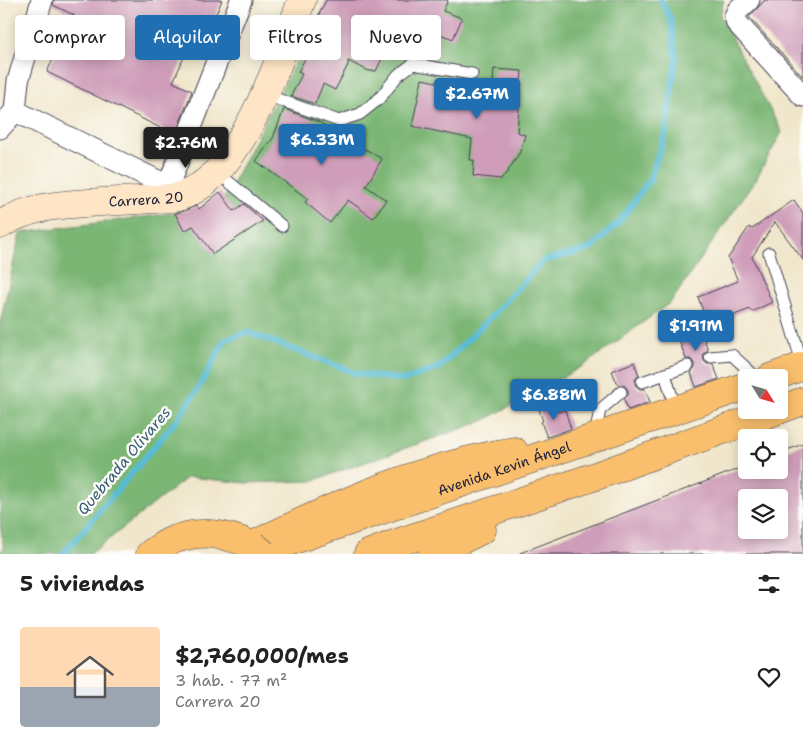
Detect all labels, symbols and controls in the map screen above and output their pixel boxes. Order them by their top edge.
chip: Comprar [15,15,125,60]
chip: Alquilar [135,15,240,60]
chip: Filtros [250,15,341,60]
chip: Nuevo [351,15,441,60]
pin: $2.67M [436,78,518,120]
text: $2.67M [445,83,509,104]
pin: $6.33M [281,124,363,166]
pin: $2.76M [145,126,227,169]
text: $6.33M [290,129,354,150]
text: $2.76M [154,132,218,153]
street label: Carrera 20 [108,187,186,211]
pin: $1.91M [655,310,737,352]
text: $1.91M [669,315,723,336]
north arrow [738,369,788,419]
map controls [738,369,788,539]
pin: $6.88M [513,378,595,421]
text: $6.88M [521,384,587,405]
water label: Quebrada Olivares [73,403,175,519]
button: locate [738,429,788,479]
street label: Avenida Kevin Ángel [435,437,574,499]
button: layers [738,489,788,539]
text: 5 viviendas [20,570,145,598]
icon: filters [755,570,783,598]
text: $2,760,000/mes [175,642,349,670]
icon: home [60,647,120,707]
icon: heart [755,663,783,691]
text: 3 hab. · 77 m² [175,670,287,691]
text: Carrera 20 [175,691,261,712]

